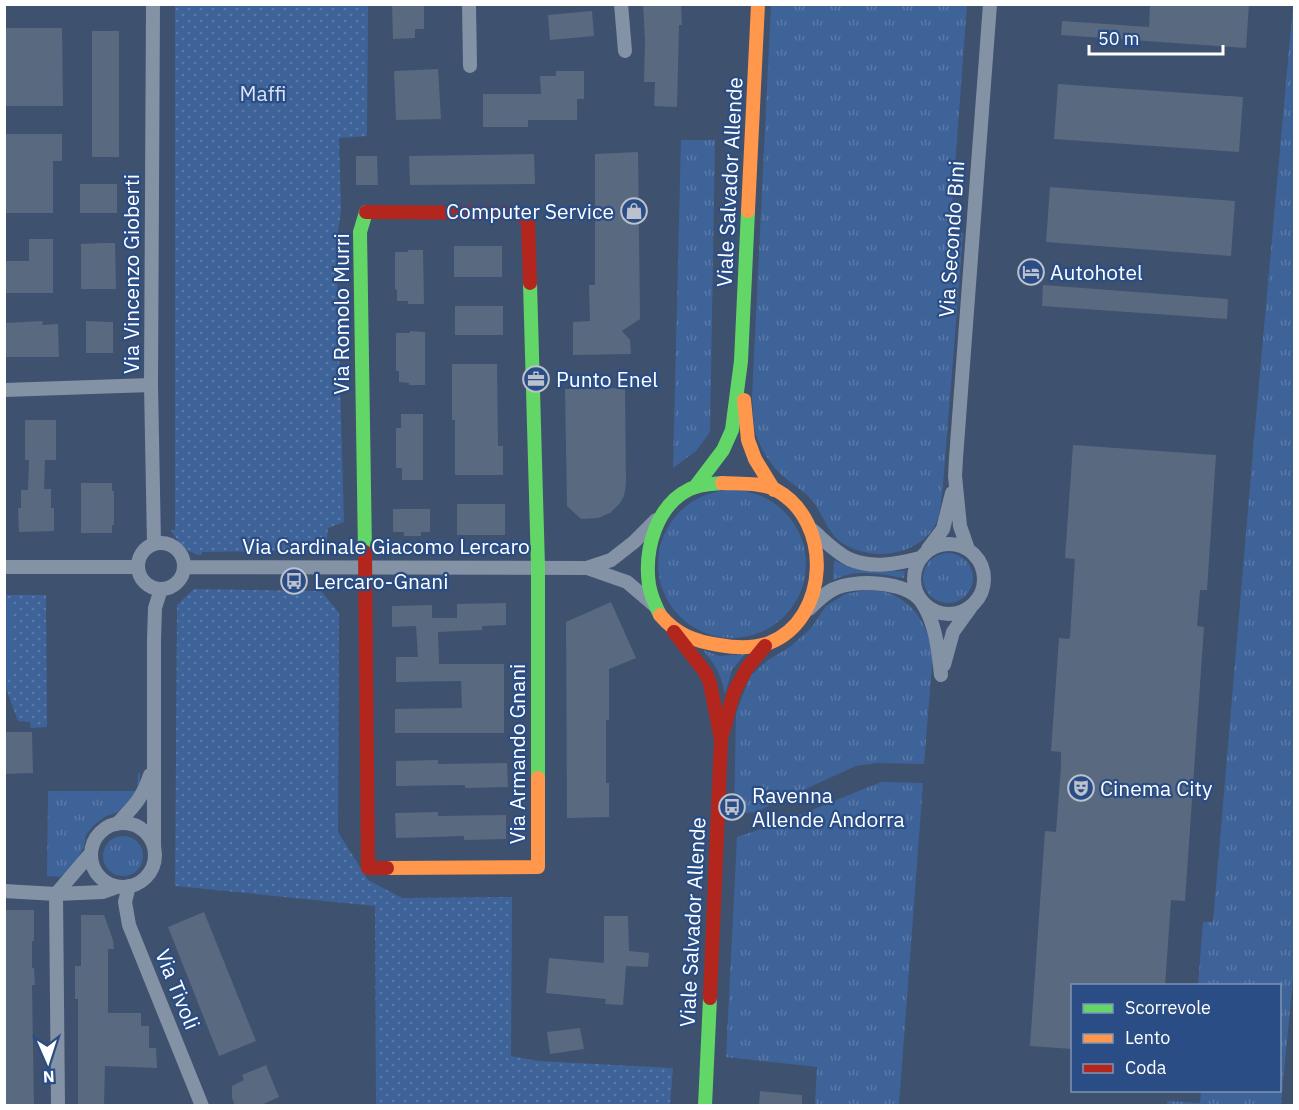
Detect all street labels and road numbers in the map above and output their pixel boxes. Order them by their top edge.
street label: Viale Salvador Allende [710,76,748,288]
street label: Via Secondo Bini [932,160,970,318]
street label: Via Vincenzo Gioberti [117,174,145,374]
street label: Via Romolo Murri [327,233,355,395]
street label: Via Cardinale Giacomo Lercaro [242,532,530,560]
street label: Via Armando Gnani [503,664,531,844]
street label: Viale Salvador Allende [673,816,711,1028]
street label: Via Tivoli [149,945,207,1033]

